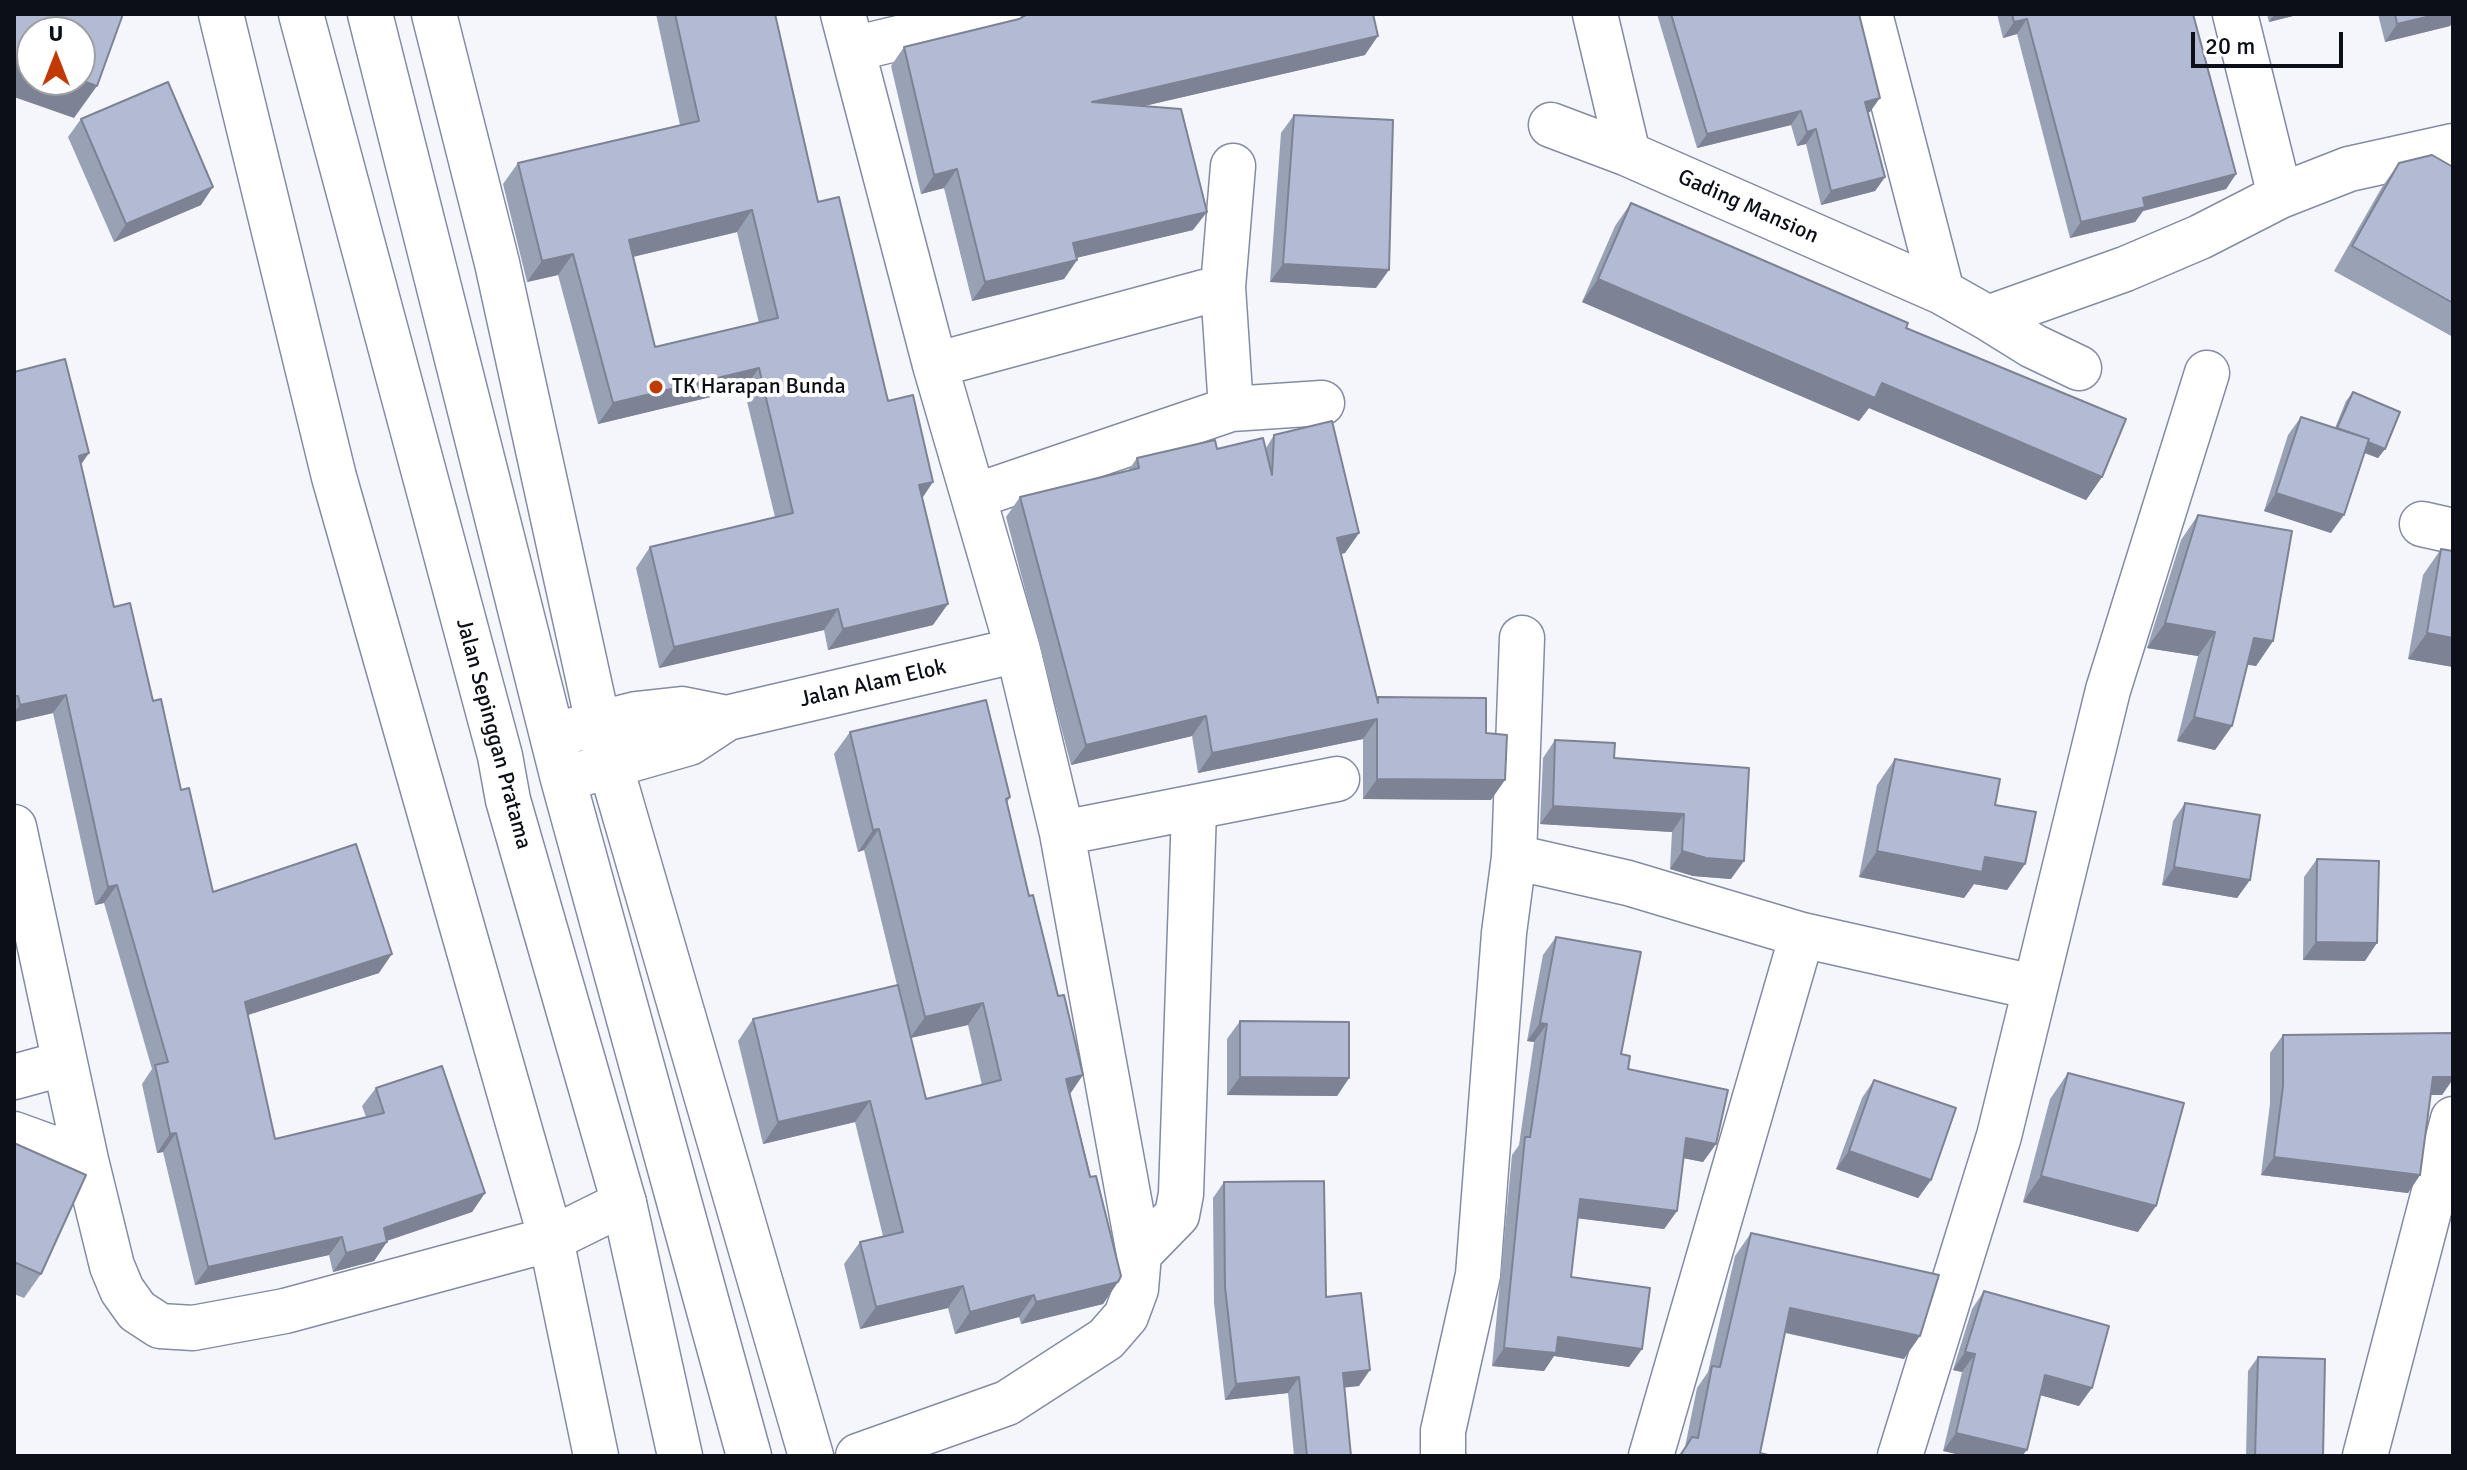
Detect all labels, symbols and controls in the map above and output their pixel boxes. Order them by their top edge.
north arrow [16,16,96,96]
scale bar [2195,16,2347,66]
text: U [49,20,63,47]
text: 20 m [2205,31,2255,61]
street label: Gading Mansion [1674,164,1822,250]
place label: TK Harapan Bunda [672,374,846,400]
marker: TK Harapan Bunda [647,378,665,396]
street label: Jalan Sepinggan Pratama [450,616,536,852]
street label: Jalan Alam Elok [797,654,949,714]

